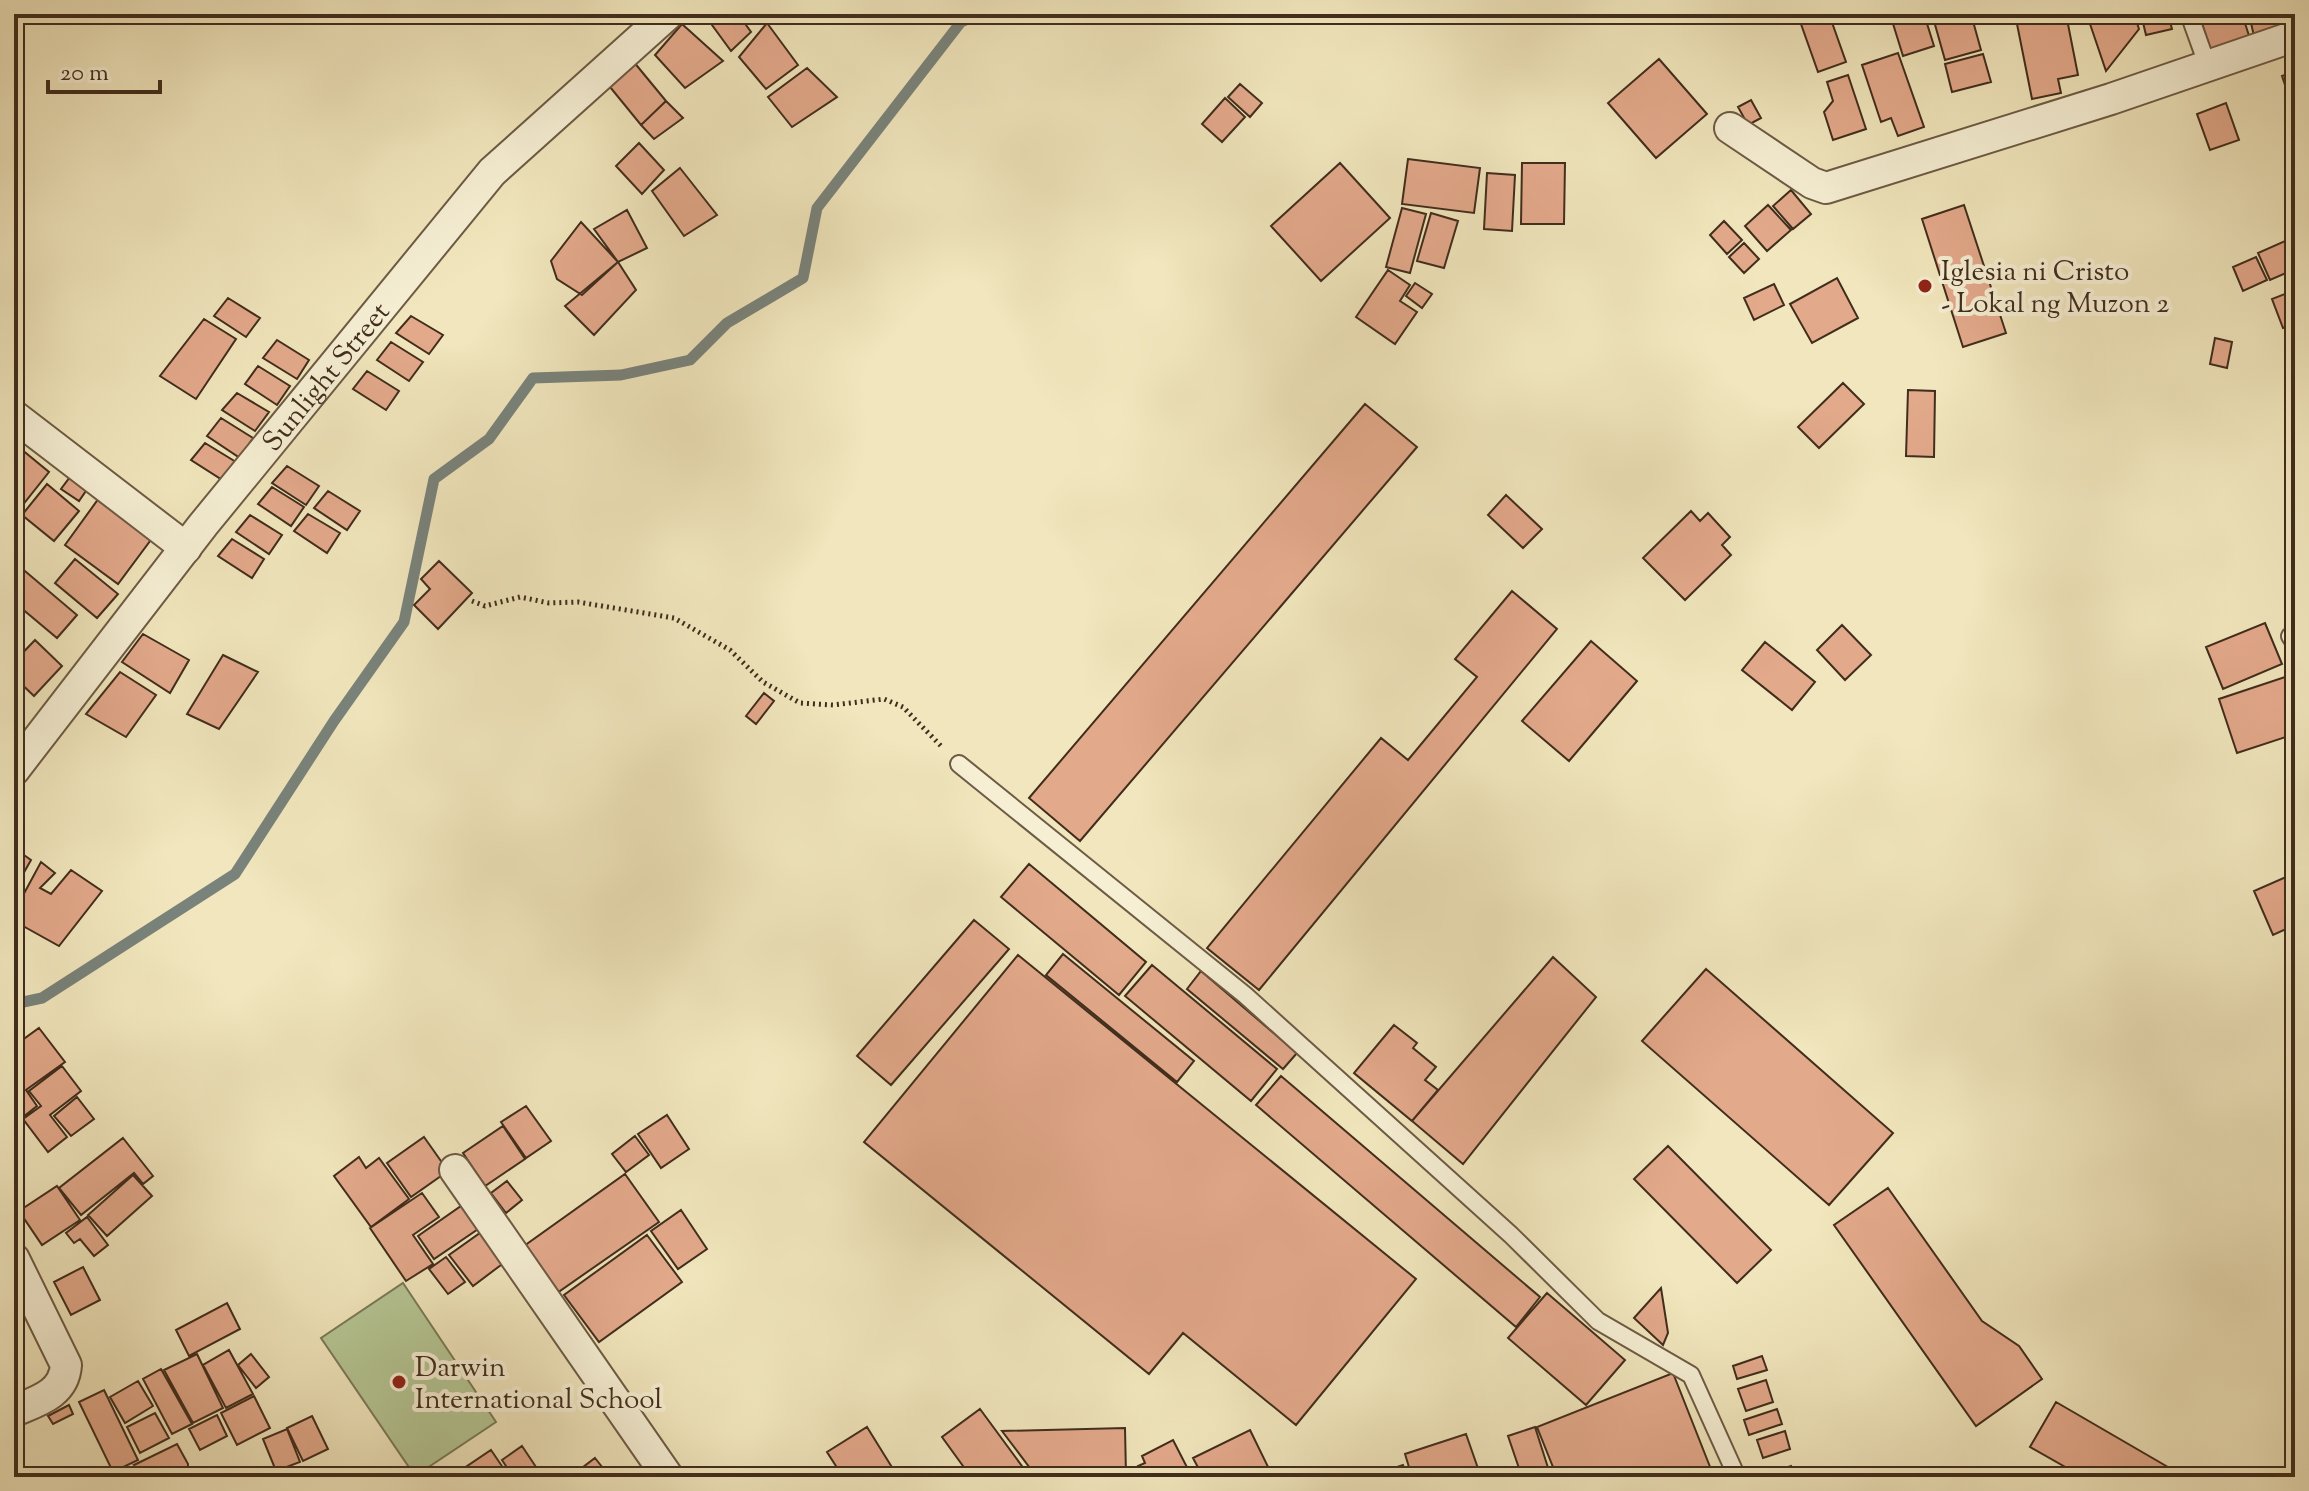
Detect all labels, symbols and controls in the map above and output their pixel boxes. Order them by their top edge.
scale bar [48,44,160,94]
text: 20 m [60,57,109,91]
place label: Iglesia ni Cristo - Lokal ng Muzon 2 [1941,253,2169,325]
marker: Iglesia ni Cristo - Lokal ng Muzon 2 [1916,277,1934,295]
street label: Sunlight Street [254,294,401,461]
place label: Darwin International School [415,1349,663,1421]
marker: Darwin International School [390,1373,408,1391]

